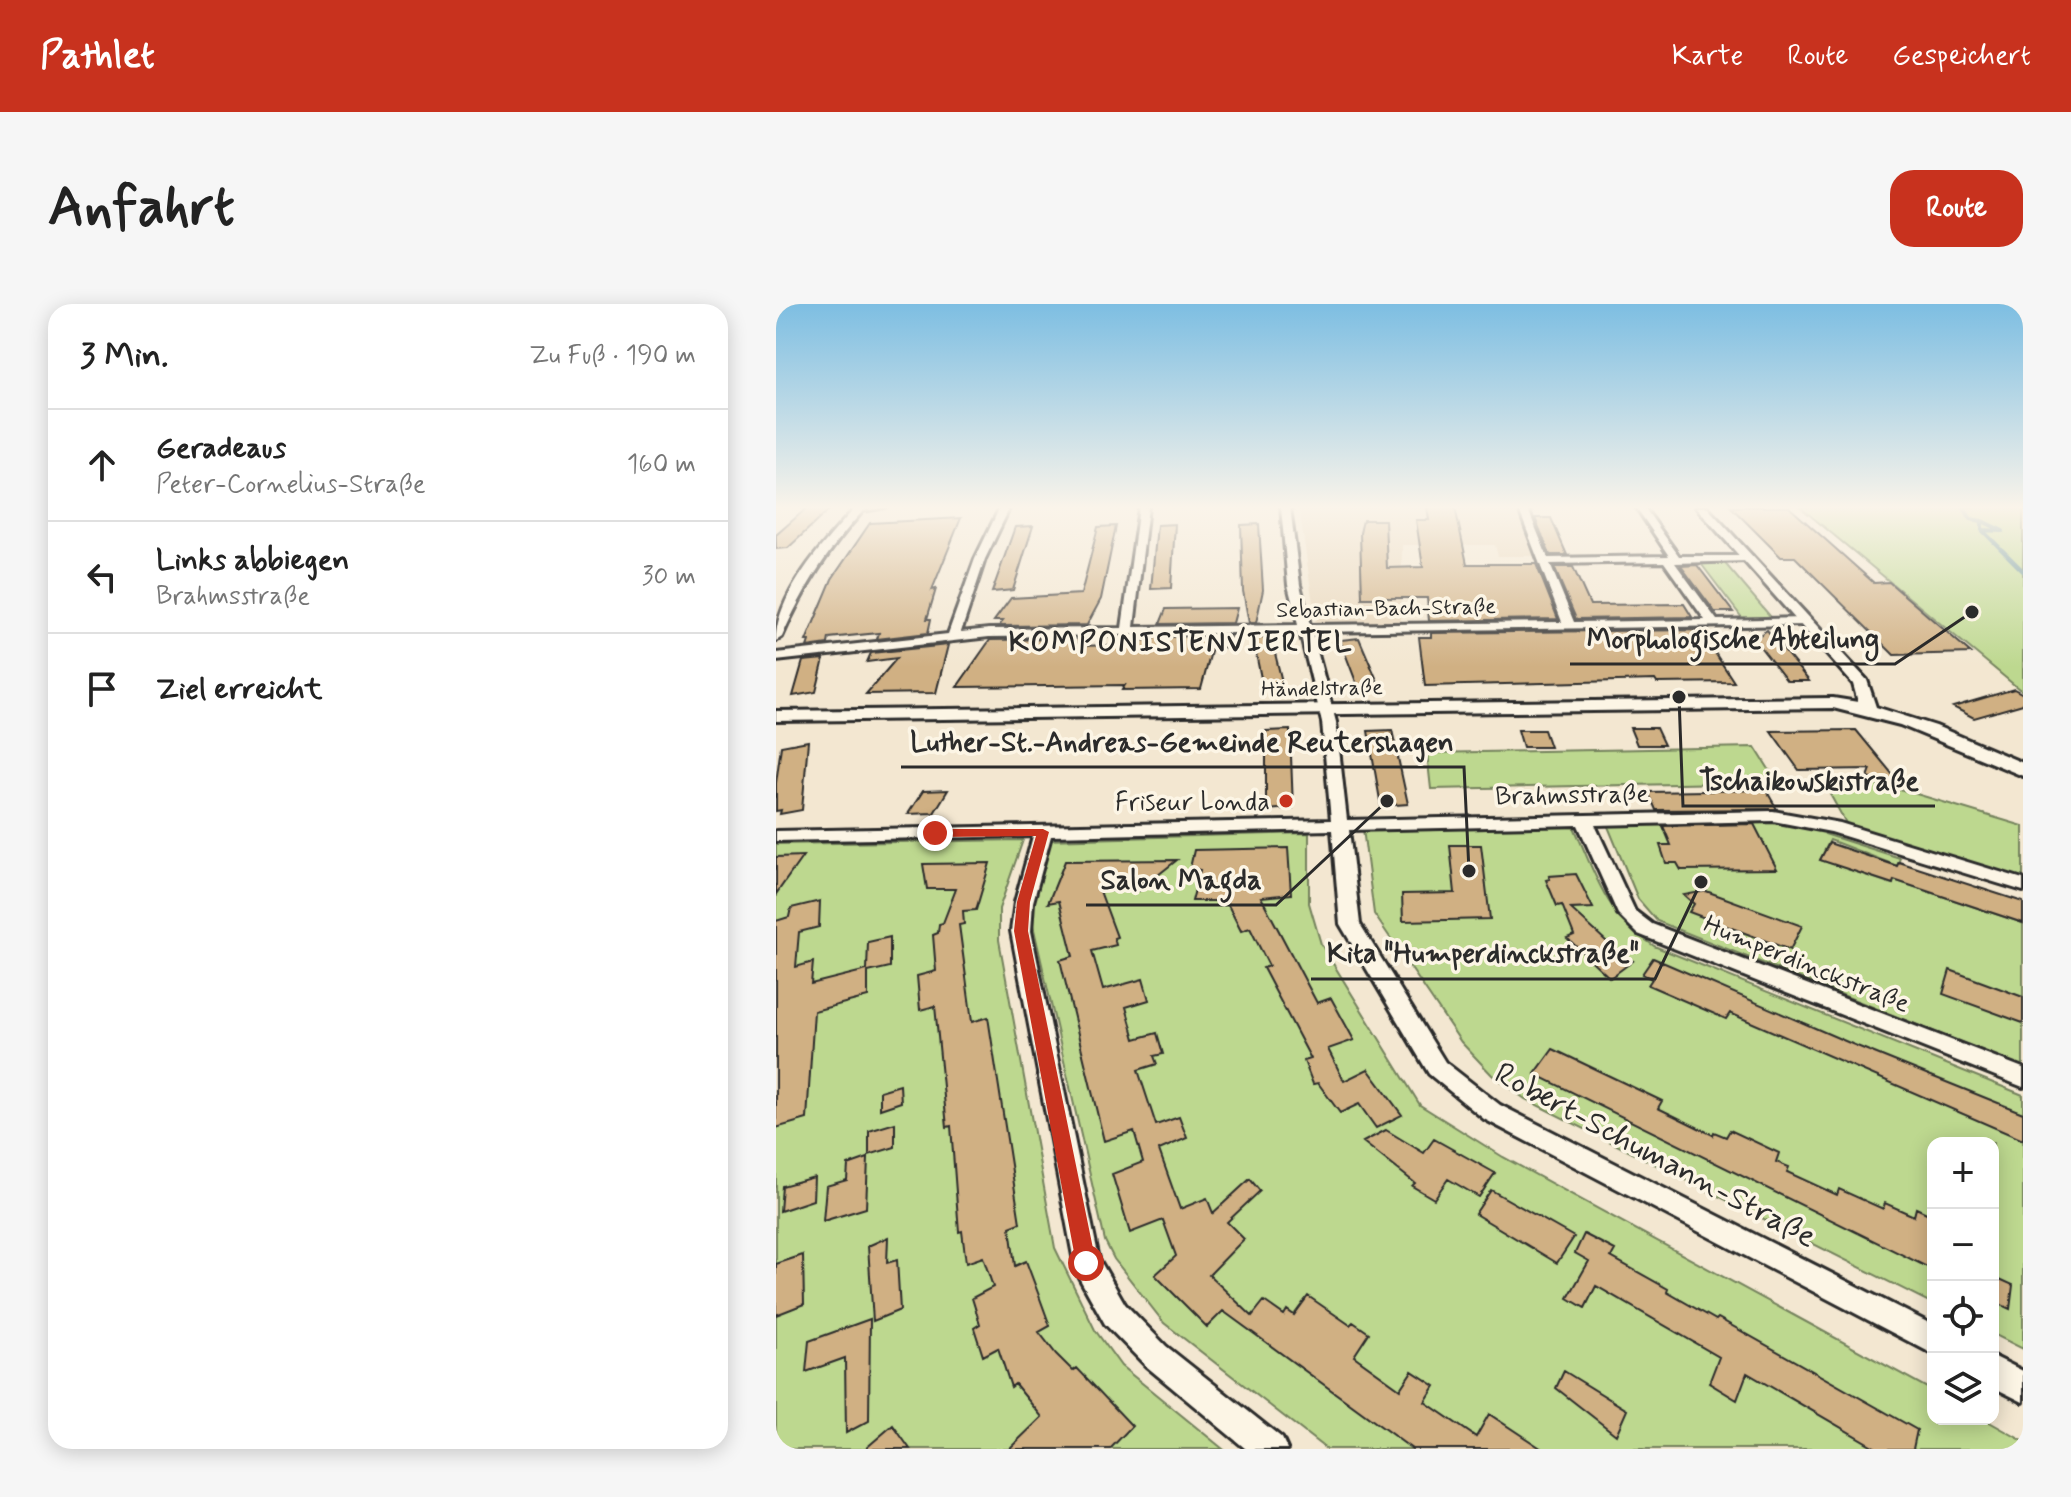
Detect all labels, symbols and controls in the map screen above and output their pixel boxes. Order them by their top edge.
text: Pathlet [40,32,155,81]
text: Karte [1672,38,1743,75]
text: Route [1787,38,1848,75]
text: Gespeichert [1892,38,2031,75]
button: Route [1890,170,2023,247]
text: Anfahrt [48,172,235,245]
text: 3 Min. [80,334,168,379]
text: Zu Fuß · 190 m [529,339,696,373]
text: Geradeaus [156,429,286,468]
icon: ahead [80,443,124,487]
text: 160 m [627,448,696,482]
text: Peter-Cornelius-Straße [156,468,426,502]
text: Links abbiegen [156,541,349,580]
icon: left [80,555,124,599]
text: 30 m [642,560,696,594]
text: Brahmsstraße [156,580,310,614]
street label: Sebastian-Bach-Straße [1276,593,1496,625]
callout: Morphologische Abteilung [1570,612,1895,664]
text: Morphologische Abteilung [1587,622,1879,662]
district label: KOMPONISTENVIERTEL [1009,625,1353,662]
icon: arrive [80,667,124,711]
text: Ziel erreicht [156,670,322,709]
street label: Händelstraße [1261,674,1383,704]
callout: Luther-St.-Andreas-Gemeinde Reutershagen [901,715,1464,767]
text: Luther-St.-Andreas-Gemeinde Reutershagen [910,725,1454,763]
callout: Tschaikowskistraße [1683,754,1935,806]
text: Tschaikowskistraße [1699,764,1919,801]
street label: Brahmsstraße [1495,778,1650,814]
place label: Friseur Londa [1115,786,1270,820]
marker: Friseur Londa [1277,792,1295,810]
route end [917,815,953,851]
callout: Salon Magda [1086,853,1276,905]
text: Salon Magda [1100,863,1262,903]
street label: Humperdinckstraße [1698,908,1915,1022]
callout: Kita "Humperdinckstraße" [1311,927,1655,979]
text: Kita "Humperdinckstraße" [1327,936,1639,973]
street label: Robert-Schumann-Straße [1487,1053,1823,1258]
map controls [1927,1137,1999,1425]
button: + [1927,1137,1999,1209]
button: − [1927,1209,1999,1281]
route start [1068,1245,1104,1281]
button: locate [1927,1281,1999,1353]
button: layers [1927,1353,1999,1425]

